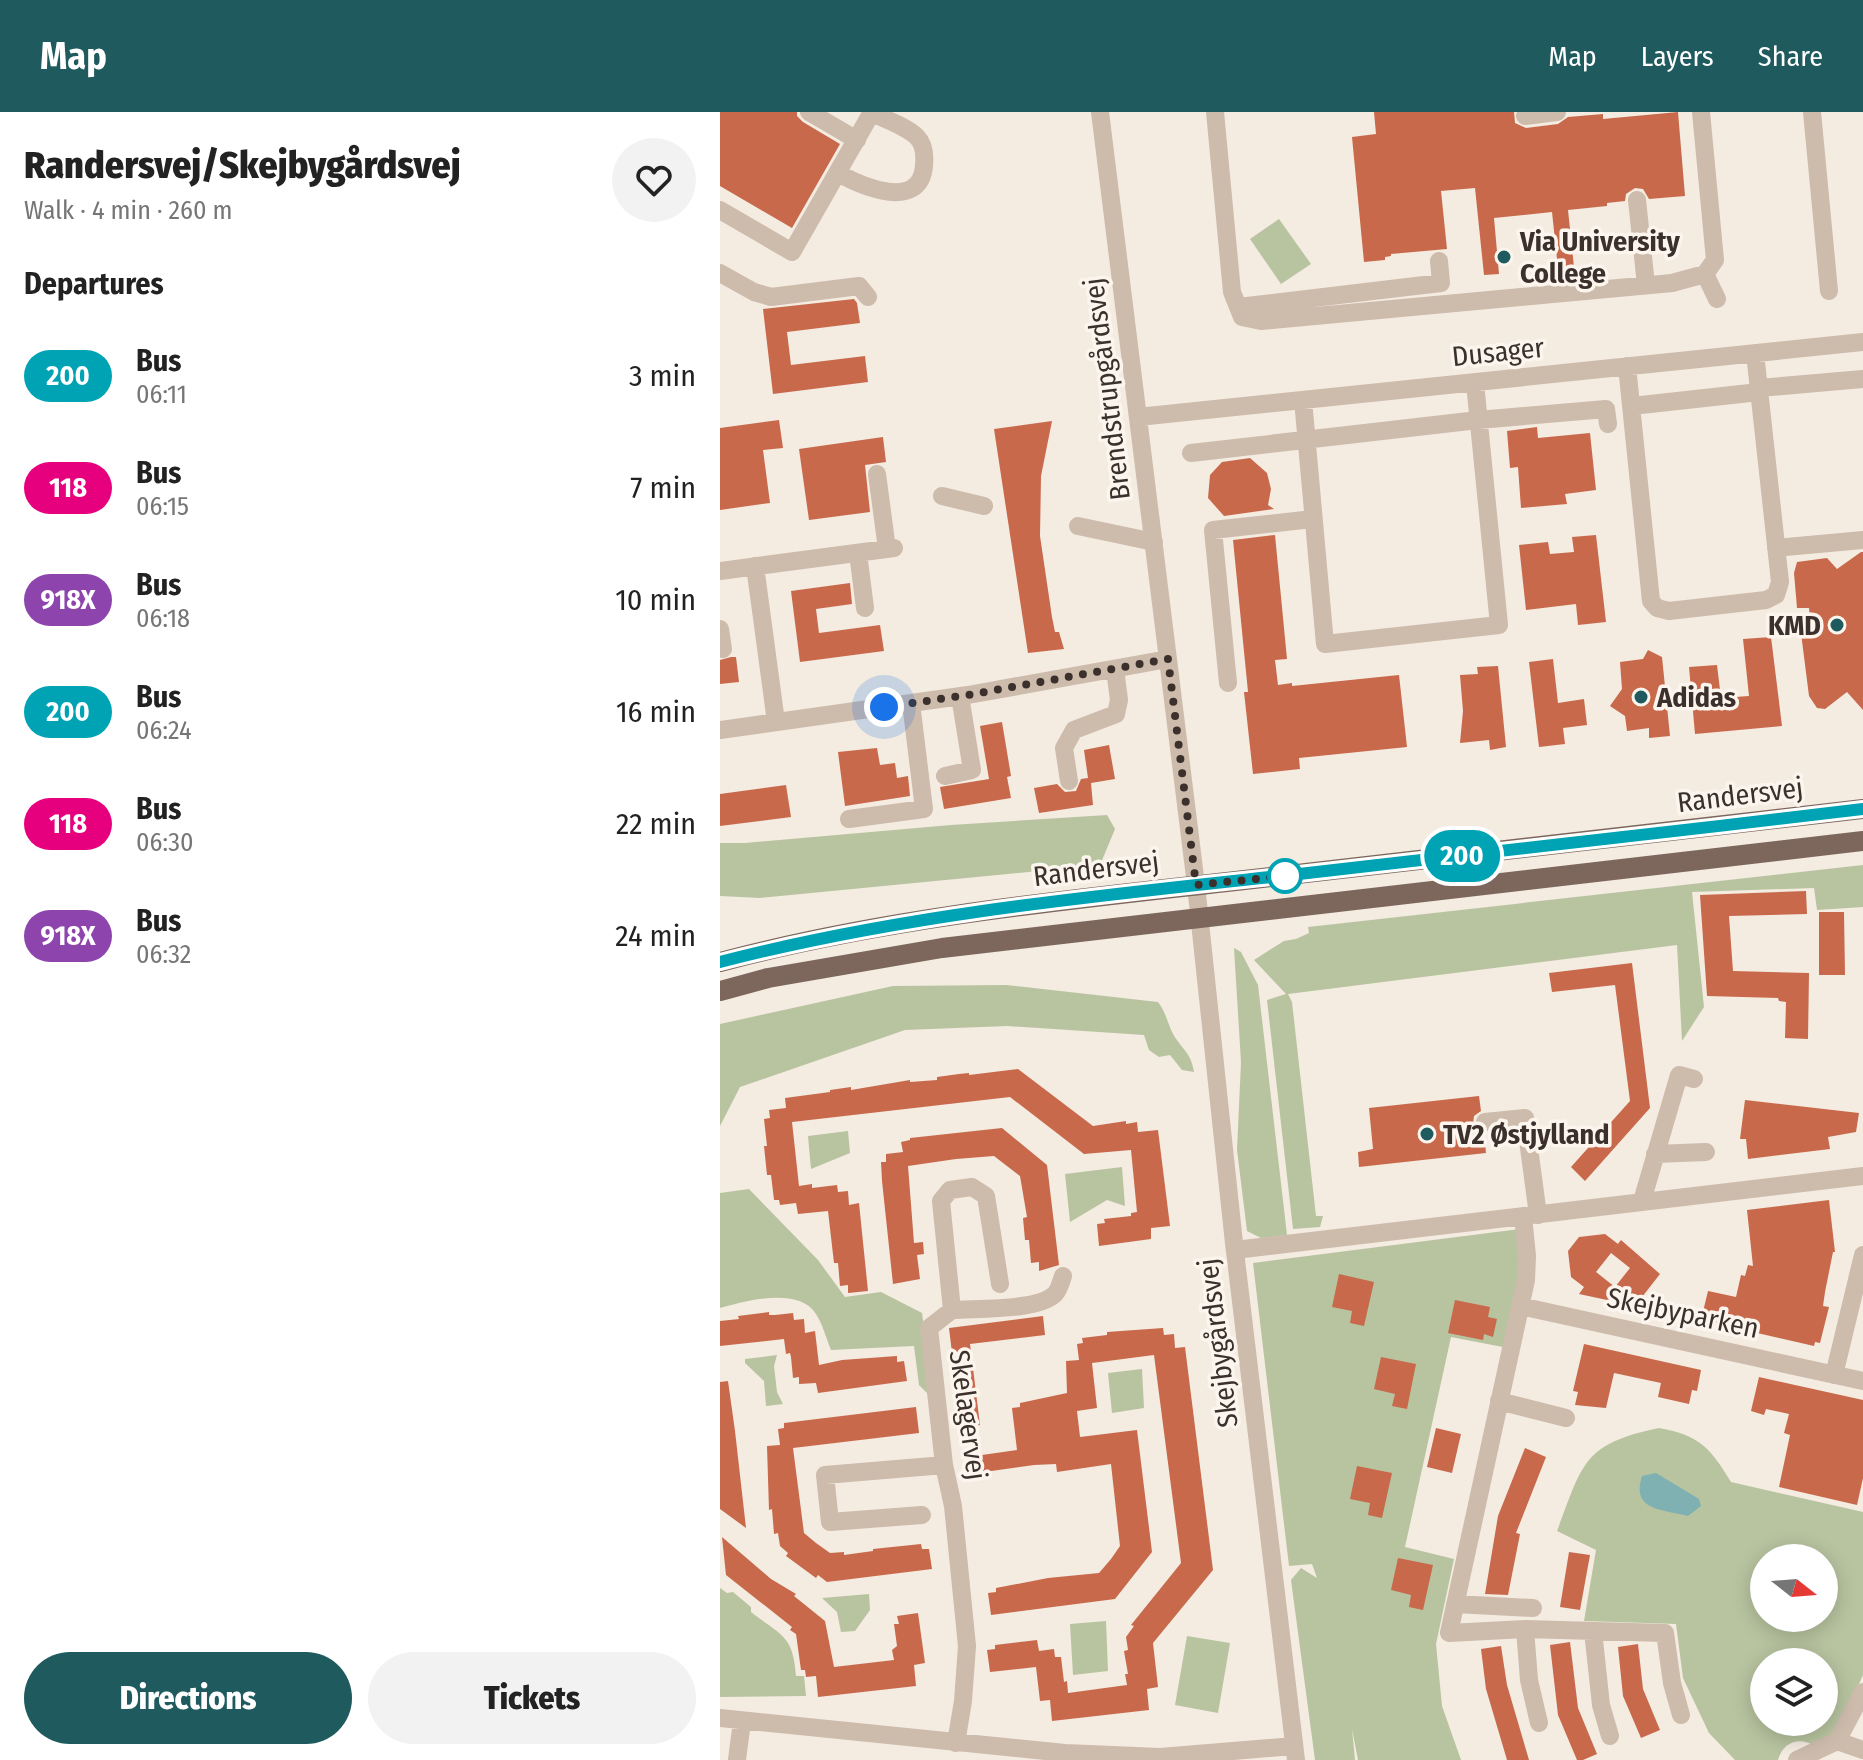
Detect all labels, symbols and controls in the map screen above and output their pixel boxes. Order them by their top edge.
text: Map [40,33,107,79]
text: Map [1548,40,1597,73]
text: Layers [1641,40,1714,73]
text: Share [1758,40,1823,73]
button: heart [612,138,696,222]
text: Randersvej/Skejbygårdsvej [24,142,461,188]
text: Walk · 4 min · 260 m [24,195,233,226]
place label: Via University College [1519,225,1680,290]
marker: Via University College [1495,248,1513,266]
text: Departures [24,266,164,302]
street label: Brendstrupgårdsvej [1077,276,1137,502]
street label: Dusager [1450,331,1546,373]
text: Bus [136,343,181,379]
text: 3 min [629,358,696,394]
text: 200 [46,359,90,392]
text: 06:11 [136,379,187,410]
text: Bus [136,455,181,491]
text: 7 min [630,470,696,506]
text: 118 [49,471,87,504]
text: 06:15 [136,491,189,522]
text: Bus [136,567,181,603]
text: 10 min [615,582,696,618]
text: 918X [40,583,96,616]
text: 06:18 [136,603,190,634]
place label: KMD [1768,609,1821,642]
marker: KMD [1828,616,1846,634]
text: Bus [136,679,181,715]
place label: Adidas [1656,681,1736,714]
your location [864,687,904,727]
marker: Adidas [1632,688,1650,706]
text: 16 min [616,694,696,730]
text: 200 [46,695,90,728]
text: 06:24 [136,715,191,746]
street label: Randersvej [1675,771,1805,819]
text: Bus [136,791,181,827]
text: 22 min [616,806,696,842]
text: 118 [49,807,87,840]
text: 06:30 [136,827,193,858]
line badge: 200 [1416,830,1508,882]
text: 200 [1440,839,1484,872]
street label: Randersvej [1031,845,1161,893]
unlabelled marker [1268,859,1302,893]
text: Bus [136,903,181,939]
text: 24 min [615,918,696,954]
text: 918X [40,919,96,952]
text: 06:32 [136,939,191,970]
place label: TV2 Østjylland [1443,1118,1610,1151]
marker: TV2 Østjylland [1418,1125,1436,1143]
street label: Skejbygårdsvej [1191,1257,1245,1429]
street label: Skejbyparken [1604,1281,1762,1345]
street label: Skelagervej [943,1348,993,1482]
north arrow [1750,1544,1838,1632]
map controls [1750,1544,1838,1736]
button: layers [1750,1648,1838,1736]
button: Directions [24,1652,352,1744]
button: Tickets [368,1652,696,1744]

